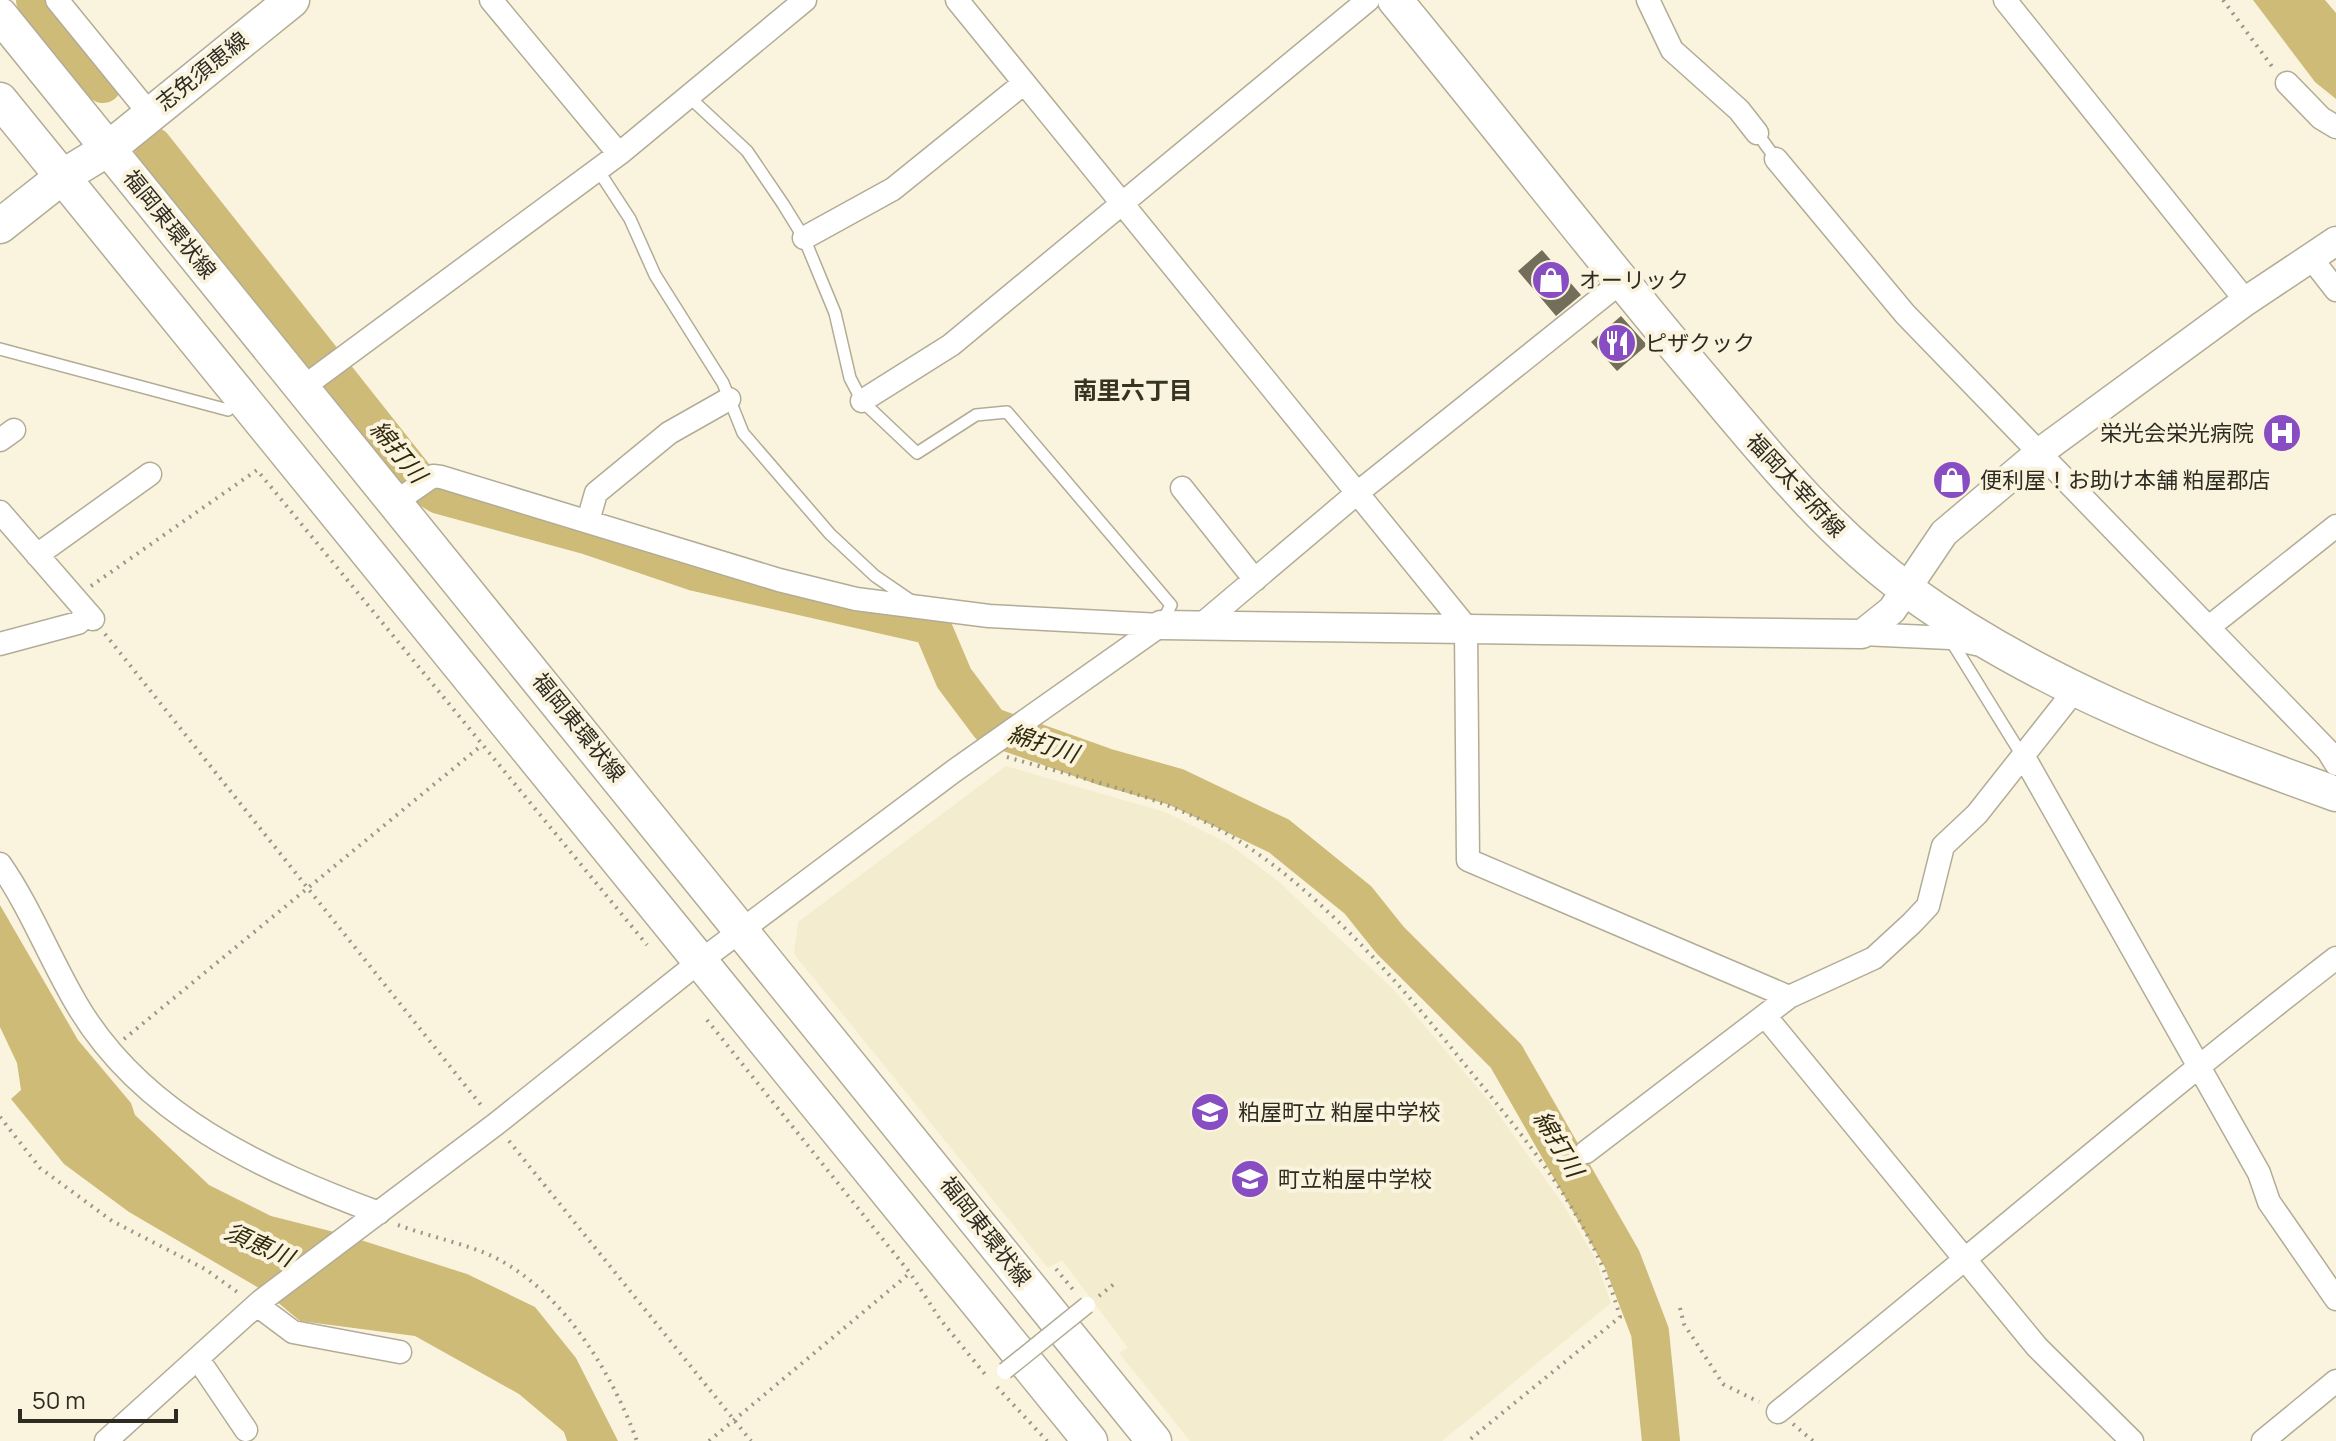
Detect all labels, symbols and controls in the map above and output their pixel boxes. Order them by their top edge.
street label: 志免須恵線 [150,25,254,117]
street label: 福岡東環状線 [117,163,223,285]
shop icon: オーリック [1530,259,1572,301]
place label: オーリック [1579,265,1689,295]
restaurant icon: ピザクック [1596,322,1638,364]
place label: ピザクック [1645,328,1755,358]
district label: 南里六丁目 [1073,373,1193,406]
hospital icon: 栄光会栄光病院 [2261,412,2303,454]
water label: 綿打川 [363,413,437,492]
place label: 栄光会栄光病院 [2100,418,2254,448]
street label: 福岡太宰府線 [1740,426,1852,544]
shop icon: 便利屋！お助け本舗 粕屋郡店 [1931,459,1973,501]
place label: 便利屋！お助け本舗 粕屋郡店 [1980,465,2270,495]
street label: 福岡東環状線 [526,666,632,788]
water label: 綿打川 [1004,716,1086,770]
school or university icon: 粕屋町立 粕屋中学校 [1189,1091,1231,1133]
place label: 粕屋町立 粕屋中学校 [1238,1097,1440,1127]
water label: 綿打川 [1527,1104,1594,1185]
school or university icon: 町立粕屋中学校 [1229,1158,1271,1200]
place label: 町立粕屋中学校 [1278,1164,1432,1194]
street label: 福岡東環状線 [934,1170,1038,1292]
water label: 須恵川 [220,1214,302,1275]
scale bar [20,1373,176,1423]
text: 50 m [32,1383,86,1416]

